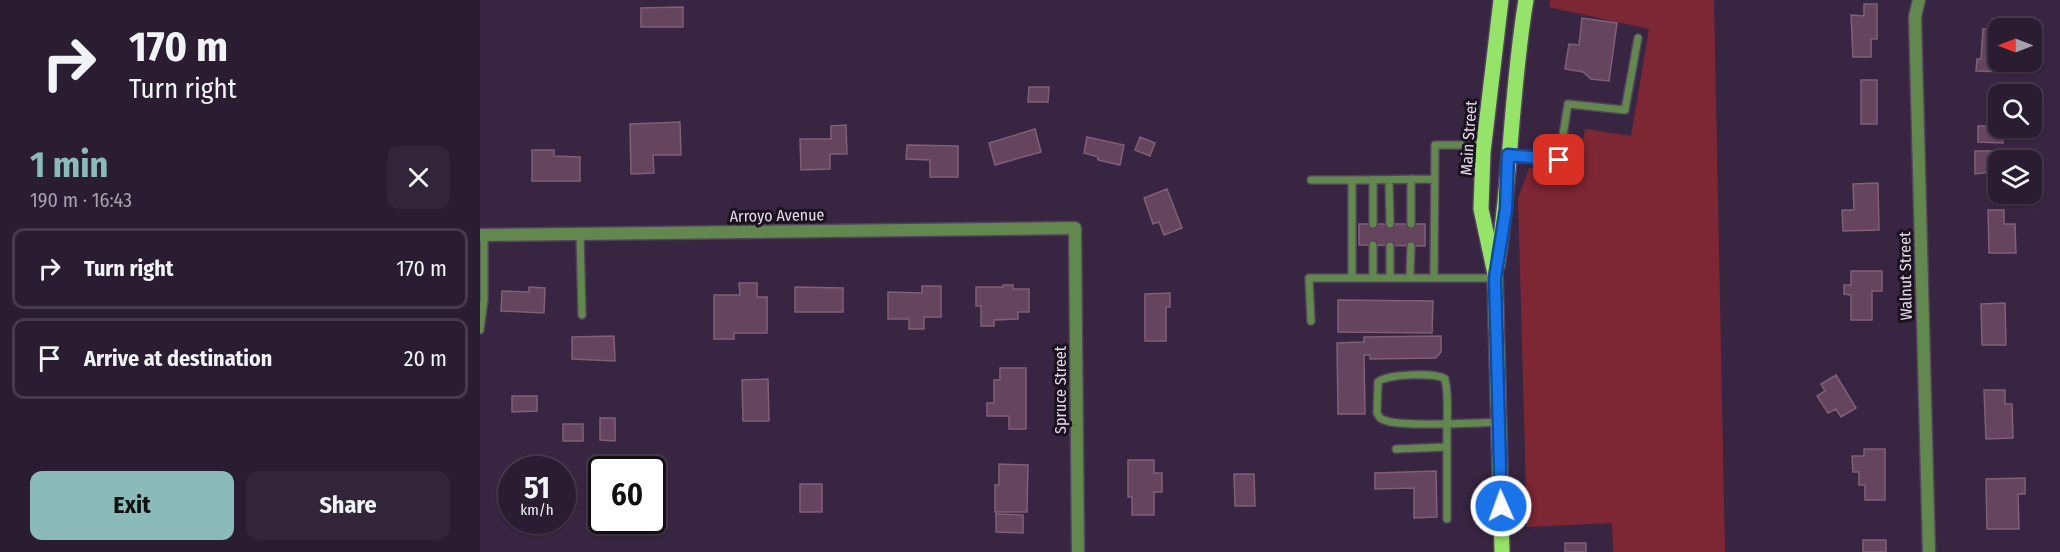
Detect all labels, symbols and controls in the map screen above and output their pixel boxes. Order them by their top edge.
north arrow [1988,18,2042,72]
map controls [1988,18,2042,204]
text: 170 m [129,22,228,72]
icon: right [30,24,108,102]
text: Turn right [129,73,237,105]
button: search [1988,84,2042,138]
street label: Main Street [1456,99,1481,176]
pin [1533,134,1584,185]
text: 1 min [30,143,108,187]
icon: arrive [1542,143,1575,176]
button: close [387,146,450,209]
button: layers [1988,150,2042,204]
text: 190 m · 16:43 [30,188,132,212]
street label: Arroyo Avenue [729,205,825,226]
street label: Walnut Street [1895,231,1916,320]
icon: right [33,252,66,285]
text: Turn right [84,255,173,282]
text: 170 m [396,255,447,282]
icon: arrive [33,342,66,375]
text: Arrive at destination [84,345,272,372]
text: 20 m [404,345,447,372]
street label: Spruce Street [1051,345,1070,434]
speed limit sign: 60 [588,456,666,534]
text: 51 [524,470,550,506]
button: Exit [30,471,234,540]
button: Share [246,471,450,540]
position arrow [1469,474,1533,538]
text: km/h [520,501,554,519]

